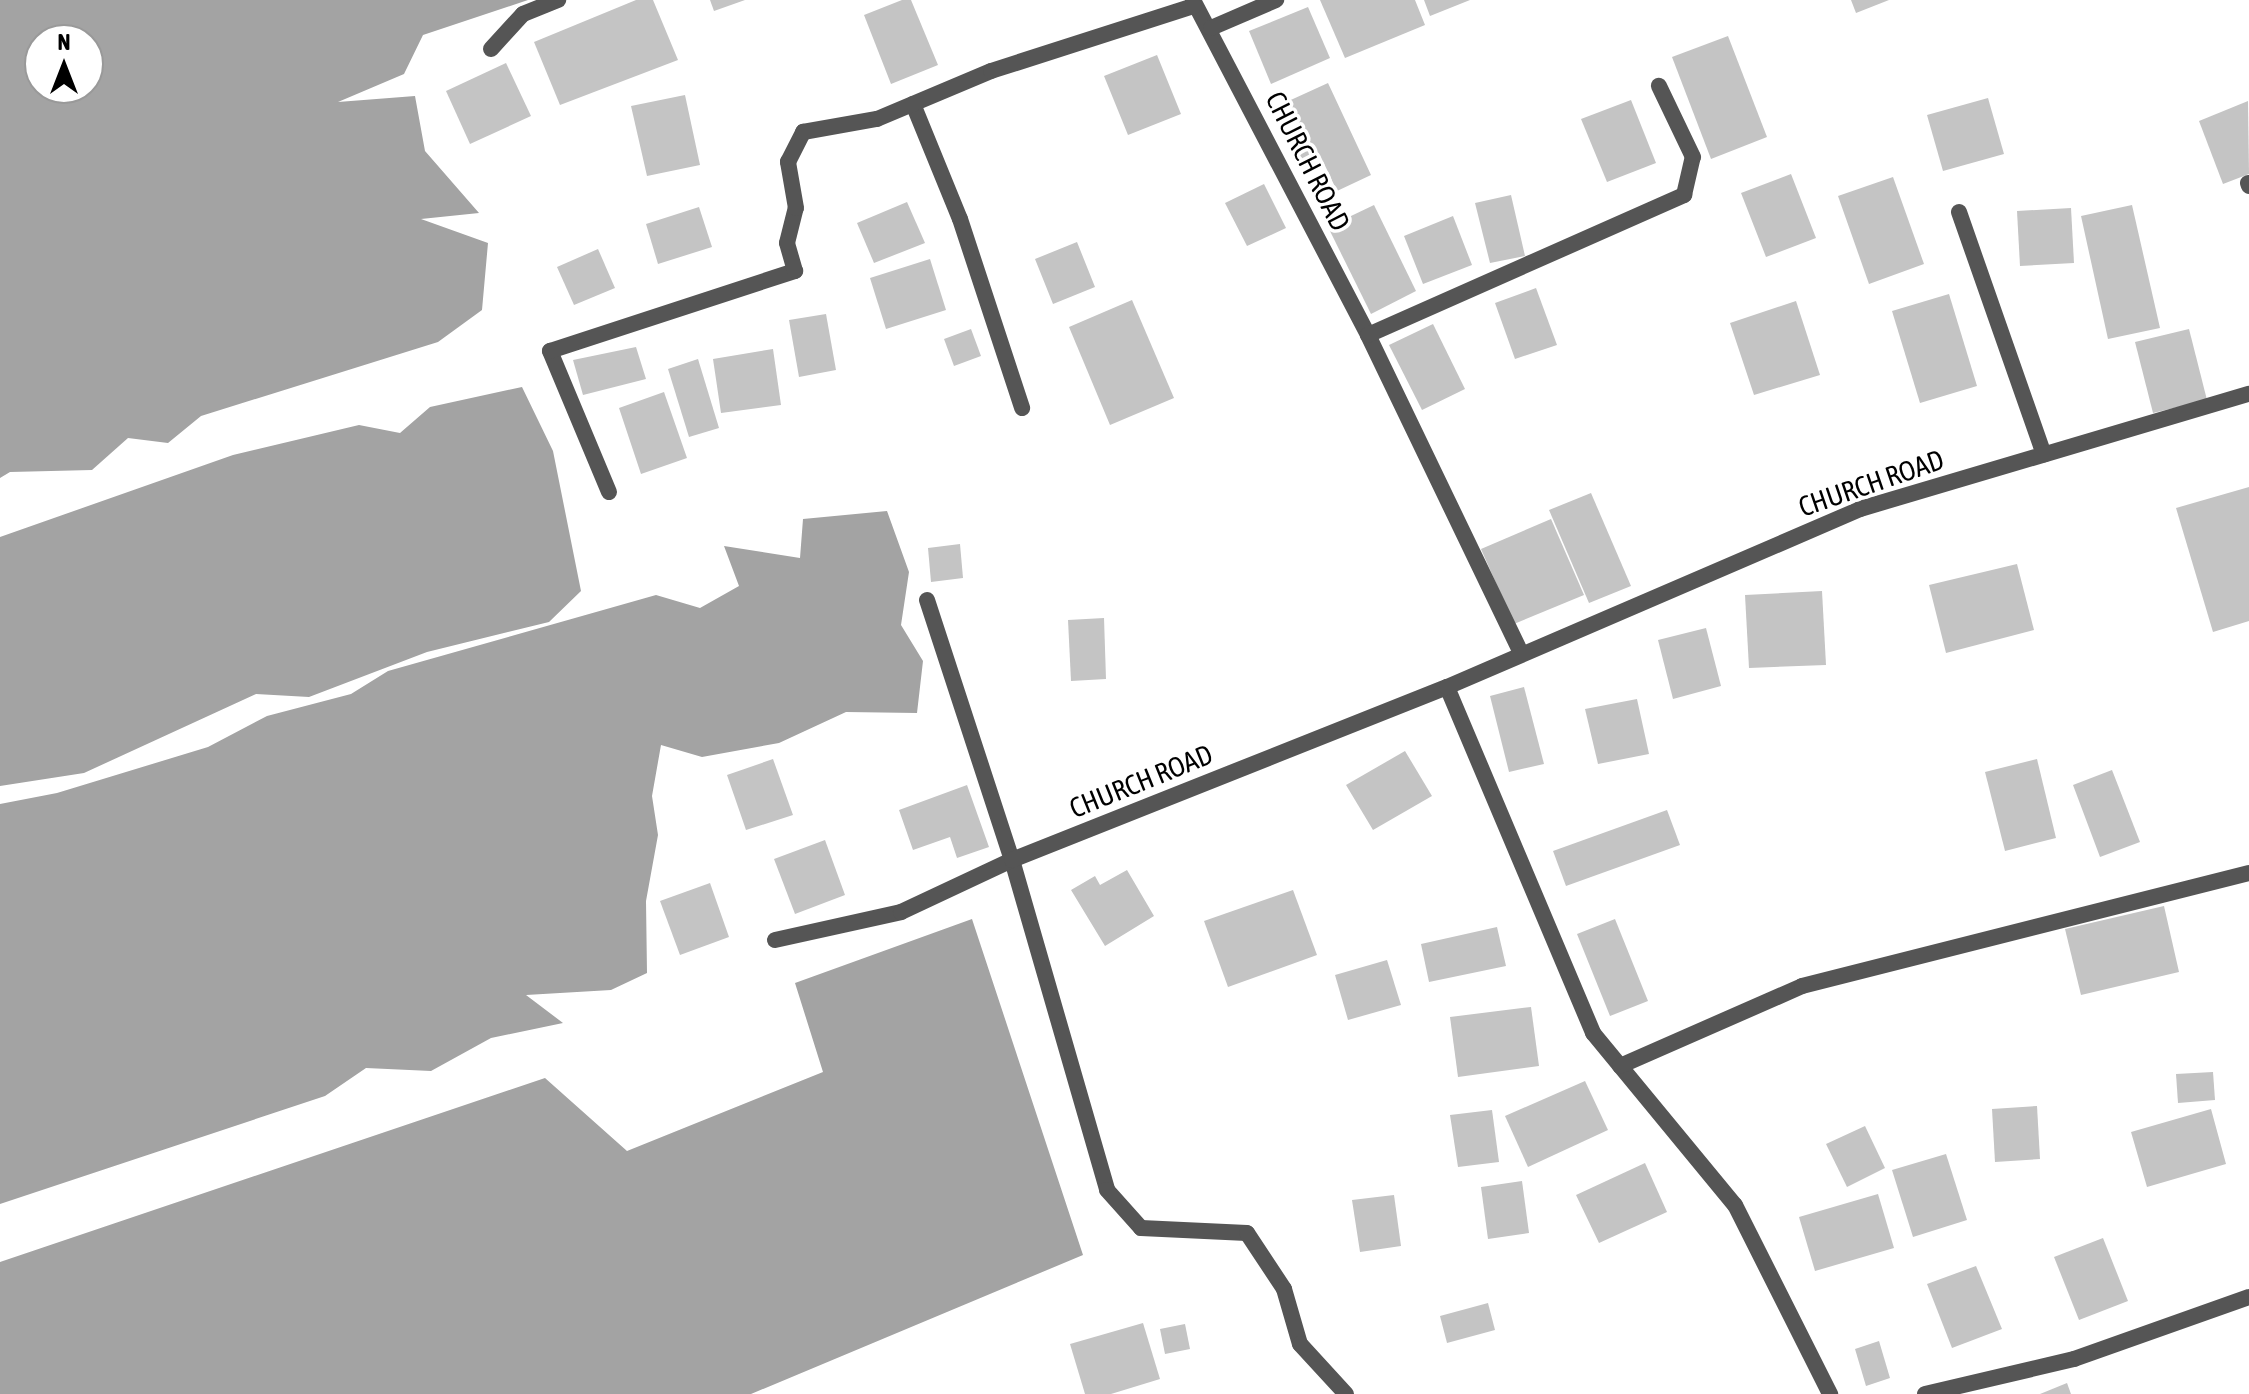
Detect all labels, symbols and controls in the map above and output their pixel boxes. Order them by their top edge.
north arrow [24,24,104,104]
text: N [58,29,70,55]
street label: CHURCH ROAD [1259,86,1357,236]
street label: CHURCH ROAD [1794,442,1948,524]
street label: CHURCH ROAD [1065,737,1217,825]

